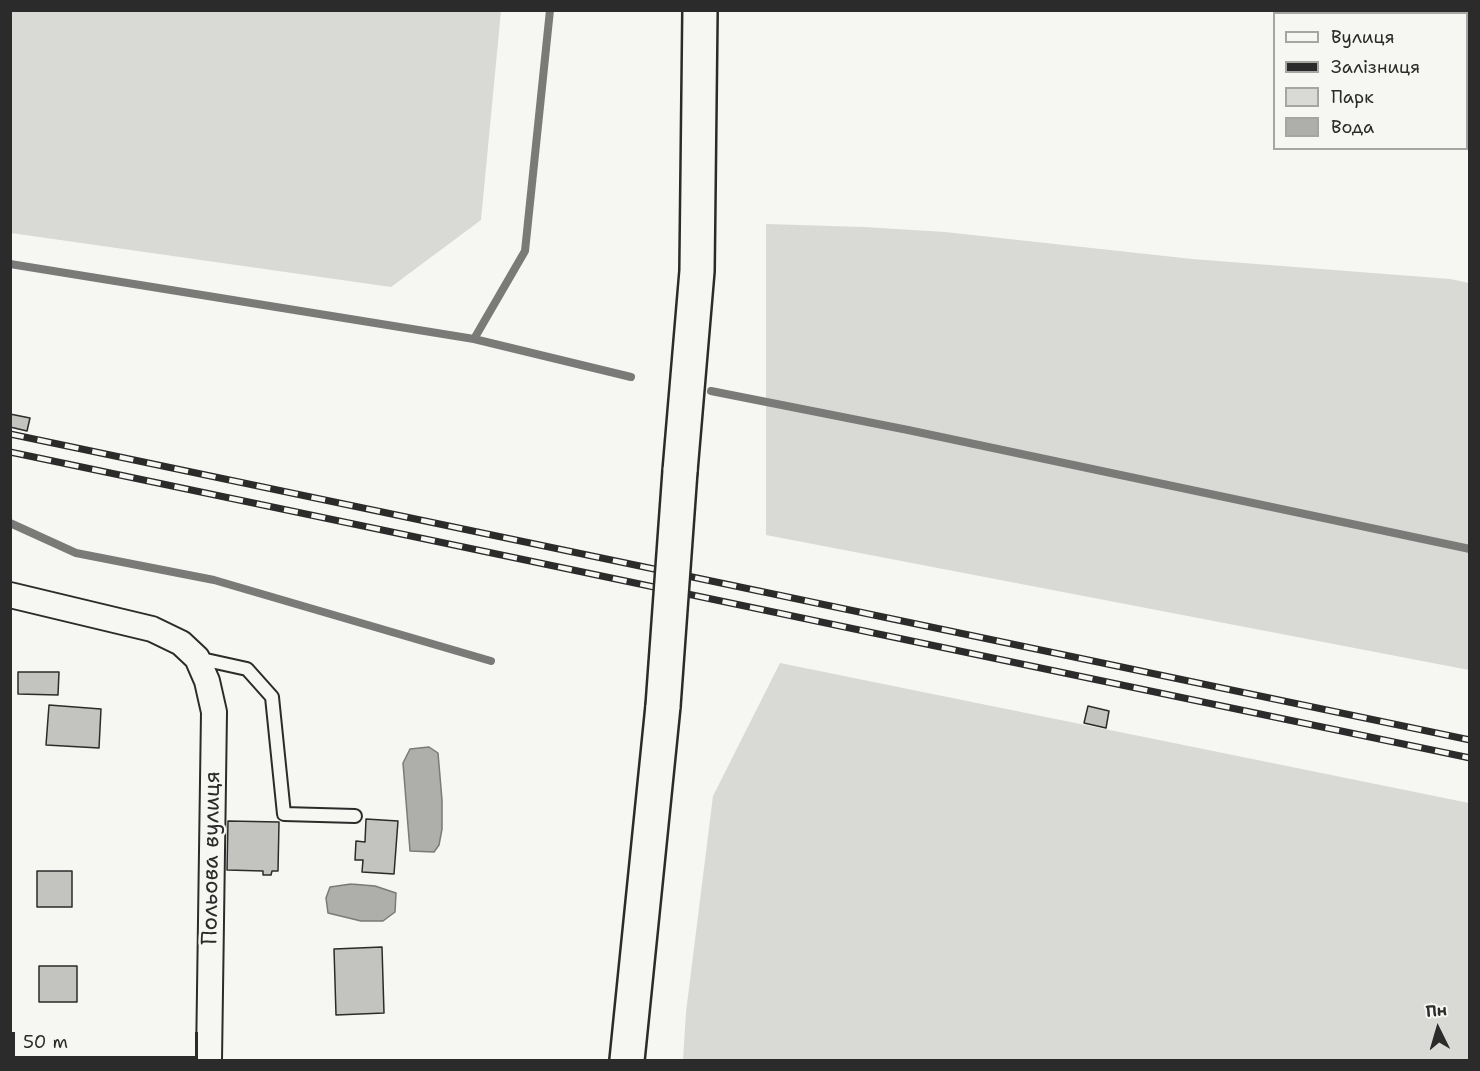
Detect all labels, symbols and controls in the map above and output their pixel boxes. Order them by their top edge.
legend [1273,12,1468,150]
text: Вулиця [1331,25,1395,49]
text: Залізниця [1331,55,1420,79]
text: Парк [1331,85,1374,109]
text: Вода [1331,115,1374,139]
street label: Польова вулиця [197,771,227,945]
north arrow [1408,999,1468,1059]
text: Пн [1425,999,1448,1022]
scale bar [15,1020,201,1058]
text: 50 m [23,1030,68,1054]

